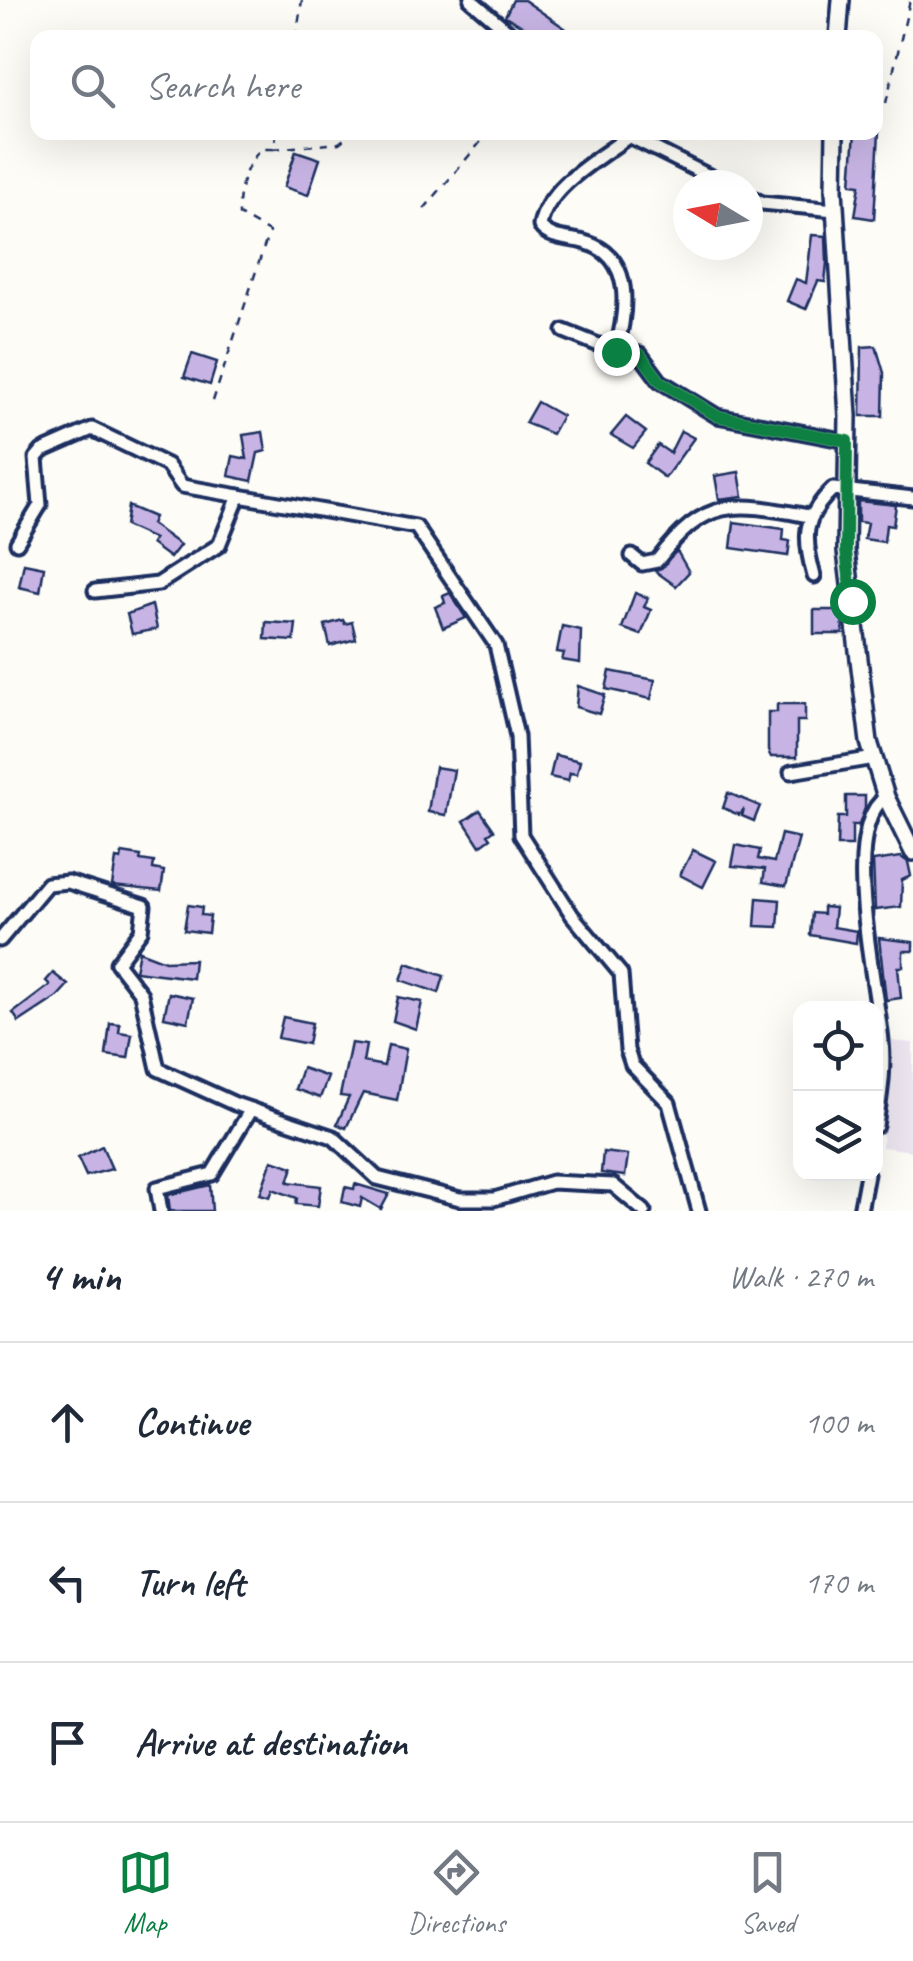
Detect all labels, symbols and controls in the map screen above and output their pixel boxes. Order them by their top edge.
search box [30,30,883,140]
icon: search [65,58,120,113]
text: Search here [145,62,300,109]
north arrow [673,170,763,260]
route end [594,330,640,376]
route start [830,579,876,625]
map controls [793,1001,883,1181]
button: locate [793,1001,883,1091]
button: layers [793,1091,883,1181]
text: 4 min [40,1250,120,1303]
text: Walk · 270 m [729,1256,873,1297]
icon: ahead [40,1395,95,1450]
text: Continue [135,1399,249,1446]
text: 100 m [804,1402,873,1443]
icon: left [40,1555,95,1610]
text: Turn left [135,1559,245,1606]
text: 170 m [804,1562,873,1603]
icon: arrive [40,1715,95,1770]
text: Arrive at destination [135,1719,407,1766]
tab: Map [118,1845,173,1940]
tab: Directions [408,1845,505,1940]
tab: Saved [740,1845,795,1940]

